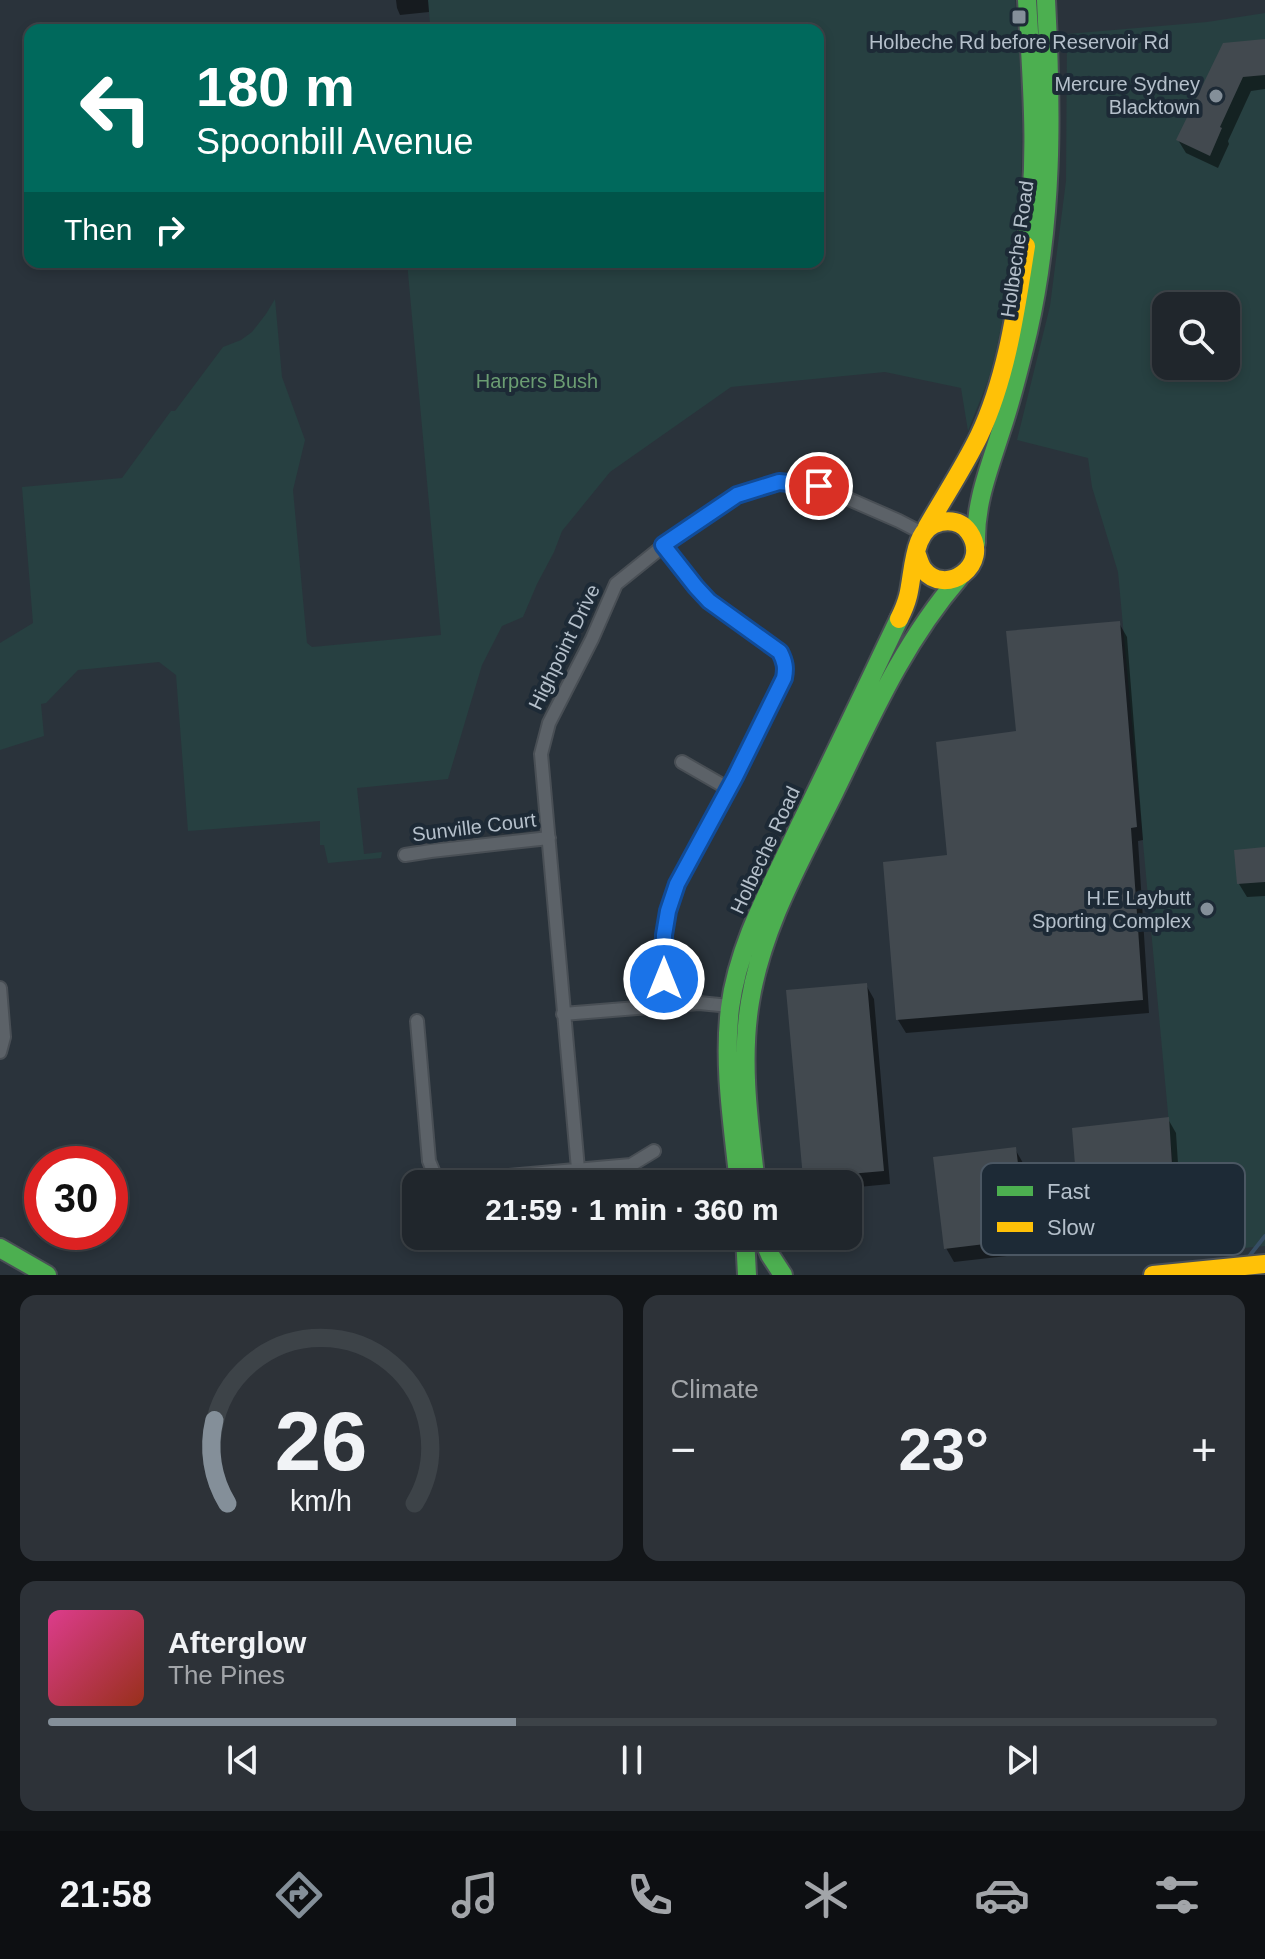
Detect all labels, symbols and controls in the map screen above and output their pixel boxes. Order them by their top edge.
marker: Holbeche Rd before Reservoir Rd [1010,8,1028,26]
place label: Holbeche Rd before Reservoir Rd [869,31,1169,53]
text: 180 m [196,55,355,118]
icon: left [64,56,168,160]
place label: Mercure Sydney Blacktown [1054,73,1200,118]
marker: Mercure Sydney Blacktown [1207,87,1225,105]
text: Spoonbill Avenue [196,121,474,162]
street label: Holbeche Road [997,179,1037,319]
icon: right [148,208,192,252]
text: Then [64,213,132,246]
map controls [1152,292,1240,380]
button: search [1152,292,1240,380]
park label: Harpers Bush [476,370,598,392]
pin [785,452,853,520]
icon: arrive [797,464,841,508]
street label: Highpoint Drive [524,581,604,713]
street label: Holbeche Road [726,783,804,917]
street label: Sunville Court [411,808,538,846]
place label: H.E Laybutt Sporting Complex [1032,887,1191,932]
marker: H.E Laybutt Sporting Complex [1198,900,1216,918]
position arrow [622,937,706,1021]
speed limit sign: 30 [24,1146,128,1250]
legend [981,1163,1245,1255]
text: Fast [1047,1179,1090,1204]
text: 21:59 · 1 min · 360 m [485,1193,779,1226]
text: Slow [1047,1215,1095,1240]
text: Climate [671,1374,759,1404]
text: 26 [275,1395,368,1488]
text: 23° [898,1416,989,1483]
text: − [671,1425,696,1474]
text: + [1191,1425,1217,1474]
text: km/h [290,1485,352,1517]
text: Afterglow [168,1626,306,1659]
text: The Pines [168,1660,285,1690]
icon: previous [221,1738,265,1782]
icon: pause [610,1738,654,1782]
icon: next [1000,1738,1044,1782]
icon: directions [271,1867,327,1923]
icon: music [447,1867,503,1923]
icon: phone [622,1867,678,1923]
icon: climate [798,1867,854,1923]
icon: car [974,1867,1030,1923]
icon: filters [1149,1867,1205,1923]
text: 21:58 [60,1874,152,1915]

